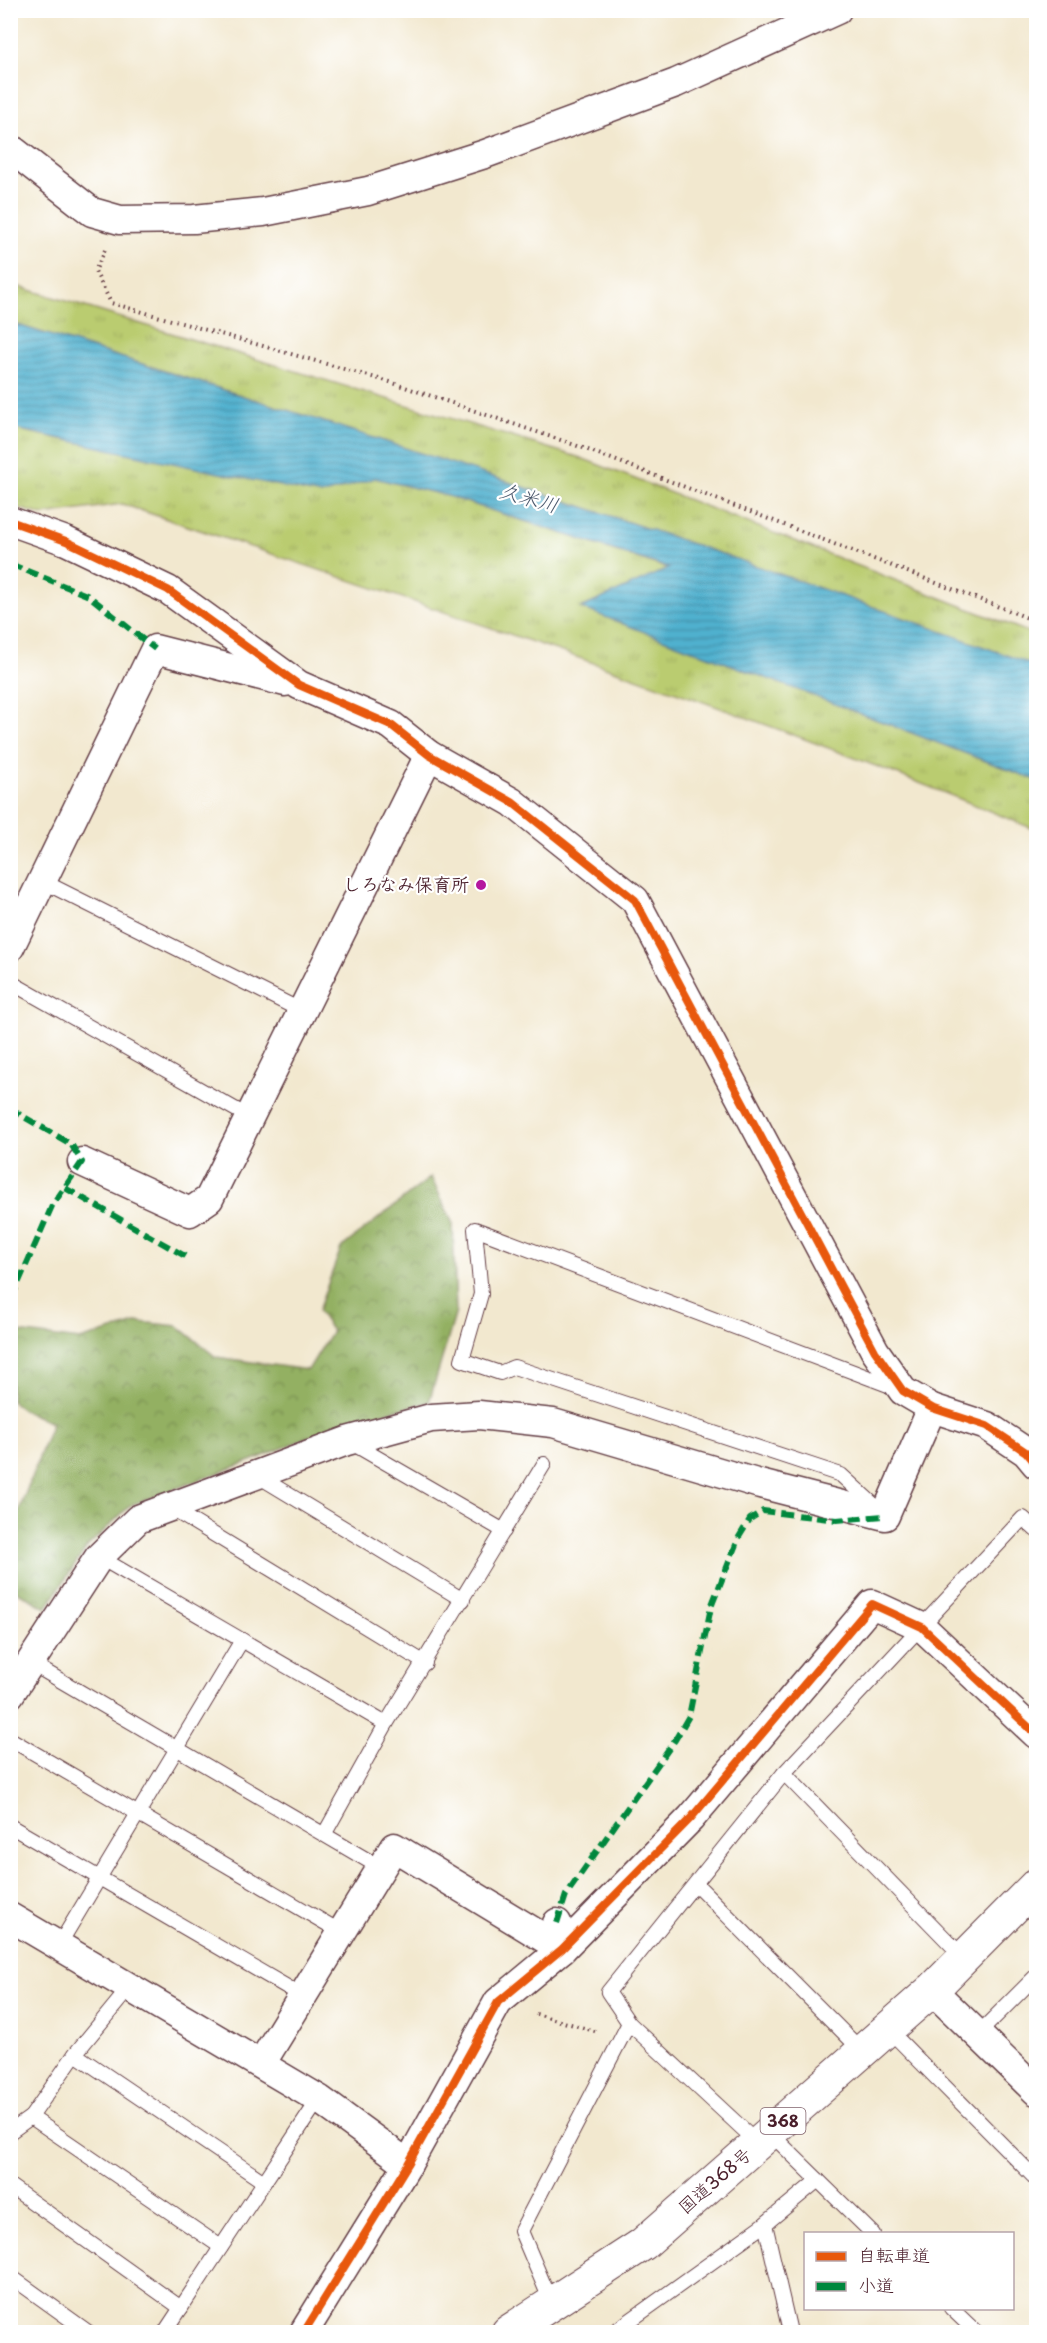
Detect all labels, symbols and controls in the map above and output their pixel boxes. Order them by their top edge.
water label: 久米川 [496,474,562,520]
place label: しろなみ保育所 [343,870,469,897]
marker: しろなみ保育所 [474,878,488,892]
road number: 368 [760,2108,806,2134]
street label: 国道368号 [671,2140,757,2219]
legend [804,2232,1014,2310]
text: 自転車道 [858,2241,930,2268]
text: 小道 [858,2271,894,2298]

